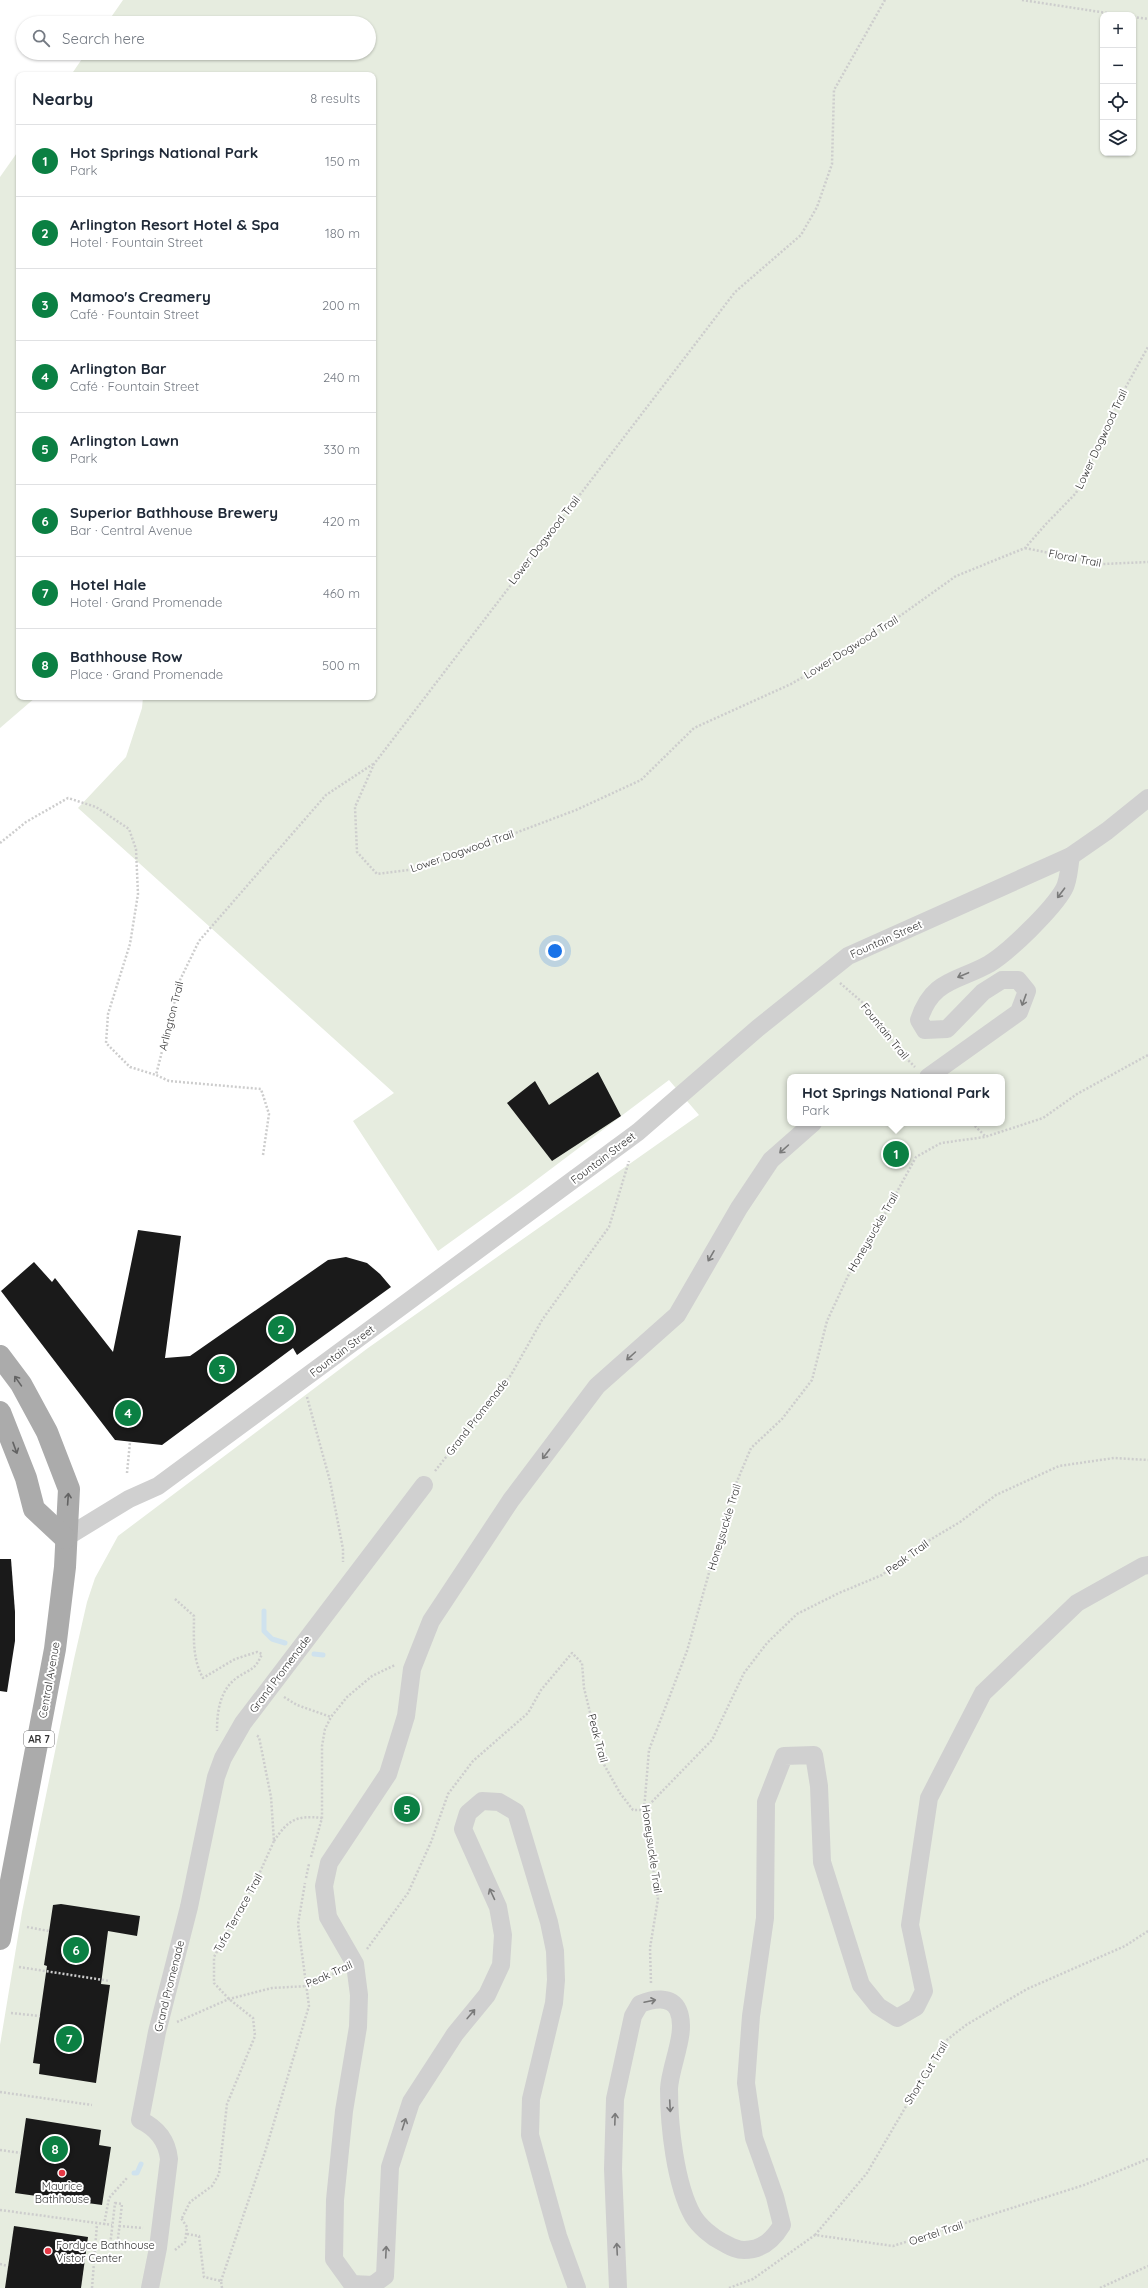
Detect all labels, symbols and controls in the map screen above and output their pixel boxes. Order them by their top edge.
map controls [1100,12,1136,156]
button: + [1100,12,1136,48]
search box [16,16,376,60]
icon: search [30,27,52,49]
text: Search here [62,29,145,48]
button: − [1100,48,1136,84]
button: locate [1100,84,1136,120]
text: Nearby [32,88,93,109]
text: 8 results [310,90,360,106]
button: layers [1100,120,1136,156]
text: Hot Springs National Park [70,143,258,162]
text: 1 [42,153,48,169]
text: 150 m [325,153,360,169]
text: Park [70,162,98,178]
text: Arlington Resort Hotel & Spa [70,215,279,234]
text: 2 [41,225,49,241]
text: 180 m [325,225,360,241]
text: Hotel · Fountain Street [70,234,203,250]
text: Mamoo's Creamery [70,287,211,306]
text: 3 [42,297,48,313]
text: 200 m [322,297,360,313]
text: Café · Fountain Street [70,306,199,322]
text: Arlington Bar [70,359,167,378]
text: 4 [41,369,49,385]
text: 240 m [323,369,360,385]
text: Café · Fountain Street [70,378,199,394]
street label: Lower Dogwood Trail [1072,387,1130,491]
text: Arlington Lawn [70,431,179,450]
text: 5 [41,441,49,457]
text: 330 m [323,441,360,457]
text: Park [70,450,98,466]
street label: Lower Dogwood Trail [505,493,583,587]
text: Superior Bathhouse Brewery [70,503,278,522]
text: 6 [41,513,49,529]
text: 420 m [323,513,360,529]
text: Bar · Central Avenue [70,522,192,538]
street label: Floral Trail [1048,546,1102,570]
text: Hotel Hale [70,575,146,594]
text: 7 [41,585,49,601]
text: 460 m [323,585,360,601]
text: Hotel · Grand Promenade [70,594,222,610]
street label: Lower Dogwood Trail [801,612,901,682]
text: Bathhouse Row [70,647,183,666]
text: 8 [41,657,49,673]
text: 500 m [322,657,360,673]
text: Place · Grand Promenade [70,666,223,682]
street label: Lower Dogwood Trail [408,827,516,875]
one-way arrow [1057,887,1065,898]
street label: Fountain Street [848,917,924,961]
your location [545,941,565,961]
one-way arrow [957,972,969,979]
street label: Arlington Trail [156,980,186,1052]
one-way arrow [1019,993,1027,1005]
street label: Fountain Trail [858,1000,912,1062]
popup [787,1074,1005,1126]
text: Hot Springs National Park [802,1083,990,1102]
text: Park [802,1102,829,1118]
street label: Fountain Street [568,1129,638,1187]
pin: 1 [883,1139,909,1169]
one-way arrow [779,1144,789,1153]
street label: Honeysuckle Trail [845,1190,901,1274]
one-way arrow [707,1250,715,1262]
pin: 2 [268,1314,294,1344]
street label: Fountain Street [307,1322,377,1380]
one-way arrow [626,1352,636,1361]
pin: 3 [209,1354,235,1384]
one-way arrow [14,1375,22,1386]
street label: Grand Promenade [443,1376,511,1458]
pin: 4 [115,1398,141,1428]
one-way arrow [11,1441,19,1453]
one-way arrow [542,1448,550,1459]
street label: Honeysuckle Trail [704,1482,744,1572]
one-way arrow [65,1493,72,1506]
street label: Peak Trail [883,1537,931,1577]
street label: Grand Promenade [246,1632,314,1716]
street label: Central Avenue [35,1641,63,1719]
street label: Peak Trail [585,1712,611,1764]
road number: AR 7 [24,1731,54,1747]
pin: 5 [394,1794,420,1824]
street label: Honeysuckle Trail [639,1804,665,1894]
street label: Tufa Terrace Trail [210,1871,266,1955]
one-way arrow [488,1889,495,1901]
pin: 6 [63,1935,89,1965]
street label: Grand Promenade [151,1939,187,2033]
street label: Peak Trail [303,1957,355,1991]
one-way arrow [644,1996,657,2004]
one-way arrow [467,2008,476,2019]
pin: 7 [56,2024,82,2054]
street label: Short Cut Trail [901,2039,951,2107]
one-way arrow [666,2099,674,2112]
one-way arrow [611,2113,618,2126]
one-way arrow [401,2118,408,2131]
pin: 8 [42,2134,68,2164]
marker: Maurice Bathhouse [57,2168,67,2178]
place label: Maurice Bathhouse [35,2179,89,2206]
street label: Oertel Trail [907,2218,965,2248]
place label: Fordyce Bathhouse Vistor Center [56,2238,155,2265]
one-way arrow [614,2243,621,2256]
marker: Fordyce Bathhouse Vistor Center [43,2246,53,2256]
one-way arrow [382,2246,390,2259]

